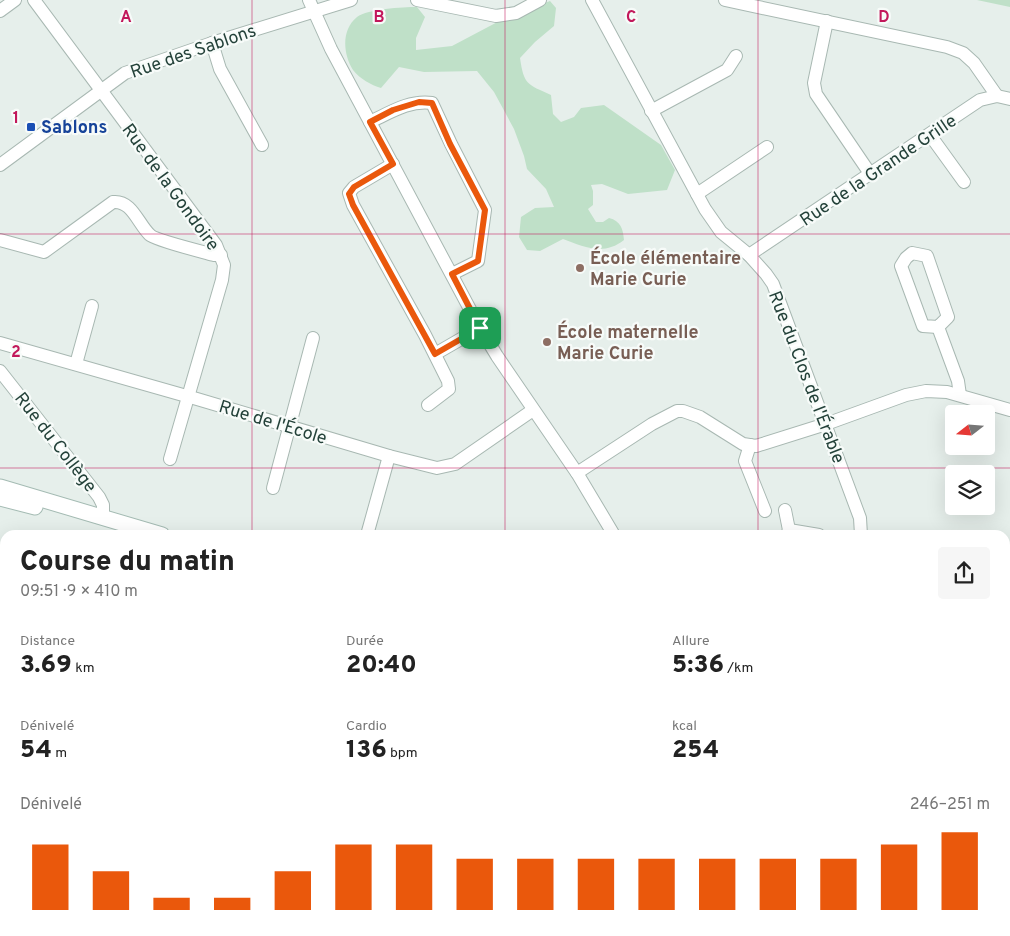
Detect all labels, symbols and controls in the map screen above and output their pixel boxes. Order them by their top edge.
text: A [120,8,132,28]
text: B [373,8,385,28]
text: C [626,8,636,28]
text: D [878,8,890,28]
street label: Rue des Sablons [128,20,259,85]
text: 1 [13,109,19,129]
street label: Rue de la Grande Grille [796,110,962,232]
place label: Sablons [41,117,107,140]
street label: Rue de la Gondoire [116,120,224,256]
marker: Sablons [25,121,37,133]
place label: École élémentaire Marie Curie [590,246,741,292]
marker: École élémentaire Marie Curie [574,262,586,274]
street label: Rue du Clos de l'Érable [762,287,851,467]
pin [459,307,501,349]
icon: arrive [466,314,494,342]
place label: École maternelle Marie Curie [557,320,698,366]
marker: École maternelle Marie Curie [541,336,553,348]
text: 2 [11,343,21,363]
street label: Rue du Collège [9,388,101,498]
street label: Rue de l'École [216,394,330,451]
north arrow [945,405,995,455]
map controls [945,405,995,515]
button: layers [945,465,995,515]
text: Course du matin [20,545,235,581]
button: share [938,547,990,599]
text: 09:51 · 9 × 410 m [20,582,138,602]
text: Distance [20,633,75,650]
text: Durée [346,633,384,650]
text: Allure [672,633,709,650]
text: 3.69 [20,650,72,682]
text: 20:40 [346,650,417,682]
text: 5:36 [672,650,724,682]
text: km [72,660,95,677]
text: /km [724,660,753,677]
text: Dénivelé [20,718,74,735]
text: Cardio [346,718,387,735]
text: kcal [672,718,697,735]
text: 54 [20,735,52,767]
text: 136 [346,735,387,767]
text: 254 [672,735,719,767]
text: m [52,745,67,762]
text: bpm [387,745,418,762]
text: Dénivelé [20,795,82,815]
text: 246–251 m [910,795,990,815]

